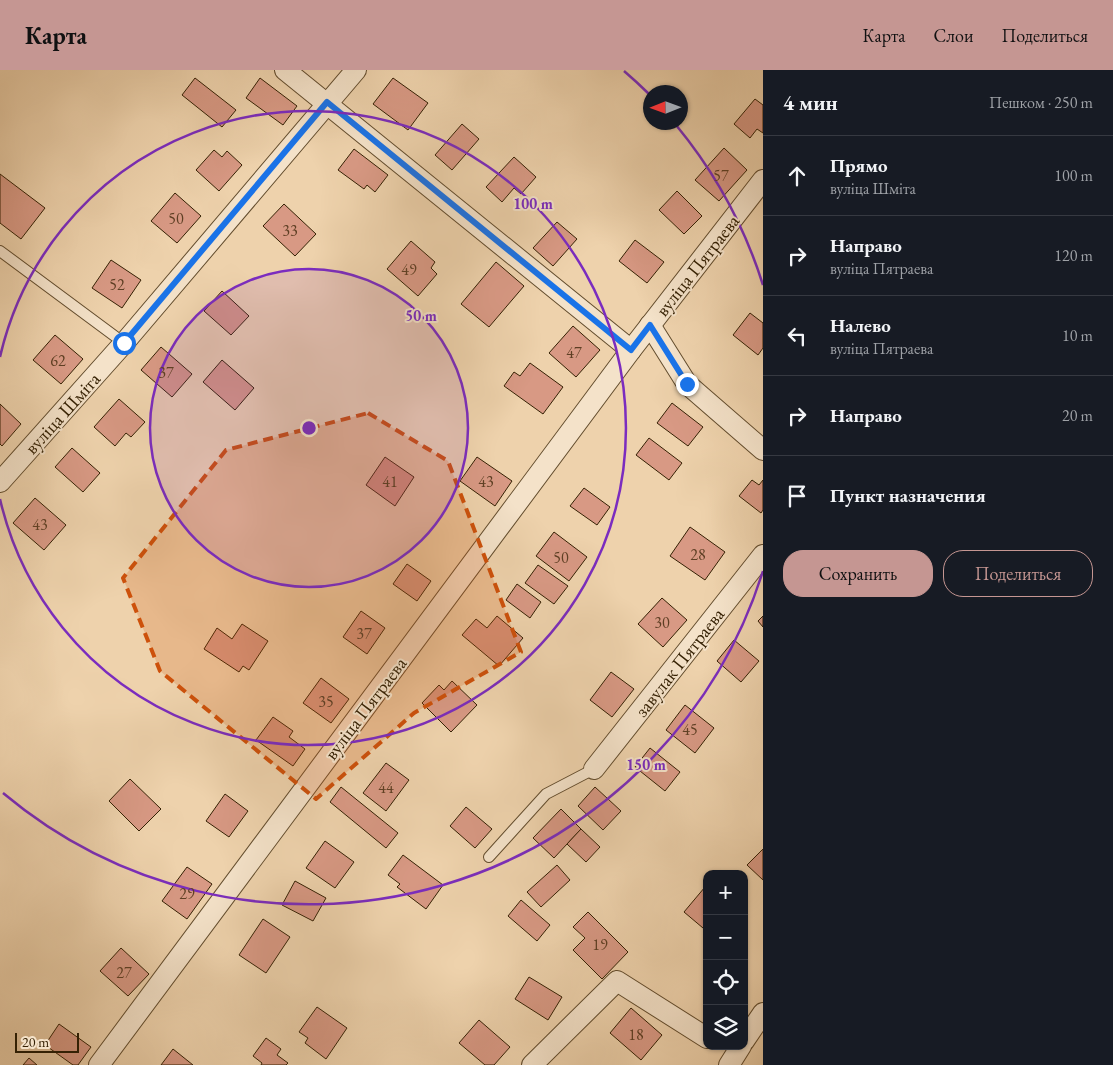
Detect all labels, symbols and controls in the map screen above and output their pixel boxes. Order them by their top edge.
text: Карта [25,20,87,51]
text: Карта [863,24,906,47]
text: Слои [934,24,973,47]
text: Поделиться [1001,24,1088,47]
north arrow [643,85,688,130]
text: 4 мин [783,89,838,116]
text: Пешком · 250 m [989,92,1093,113]
text: Прямо [830,153,888,178]
icon: ahead [783,162,811,190]
house number: 57 [713,165,729,186]
text: 100 m [1054,165,1093,186]
text: вуліца Шміта [830,178,916,199]
text: 100 m [513,194,553,213]
house number: 50 [168,208,184,229]
street label: вуліца Пятраева [650,209,745,321]
house number: 33 [282,220,298,241]
text: Направо [830,233,902,258]
icon: right [783,242,811,270]
text: 120 m [1054,245,1093,266]
text: вуліца Пятраева [830,258,933,279]
house number: 49 [401,259,417,280]
house number: 52 [109,274,125,295]
text: 50 m [405,306,437,325]
text: Налево [830,313,891,338]
icon: left [783,322,811,350]
text: 10 m [1062,325,1093,346]
route start [113,332,136,355]
text: вуліца Пятраева [830,338,933,359]
house number: 47 [566,342,582,363]
house number: 62 [50,350,66,371]
house number: 37 [158,362,174,383]
street label: вуліца Шміта [19,367,106,460]
route end [676,373,699,396]
icon: right [783,402,811,430]
text: Направо [830,403,902,428]
text: 20 m [1062,405,1093,426]
centre of rings [300,419,318,437]
house number: 41 [382,471,398,492]
house number: 43 [478,471,494,492]
icon: arrive [783,482,811,510]
text: Пункт назначения [830,483,986,508]
house number: 43 [32,514,48,535]
house number: 28 [690,544,706,565]
house number: 50 [553,547,569,568]
button: Сохранить [783,550,933,597]
button: Поделиться [943,550,1093,597]
street label: завулак Пятраева [629,602,730,722]
house number: 30 [654,612,670,633]
house number: 37 [356,623,372,644]
street label: вуліца Пятраева [318,651,413,765]
house number: 35 [318,691,334,712]
house number: 45 [682,719,698,740]
text: 150 m [626,755,666,774]
house number: 44 [378,777,394,798]
map controls [703,870,748,1050]
button: + [703,870,748,915]
house number: 29 [179,883,195,904]
button: − [703,915,748,960]
house number: 19 [592,934,608,955]
button: locate [703,960,748,1005]
house number: 27 [116,962,132,983]
button: layers [703,1005,748,1050]
house number: 18 [628,1024,644,1045]
scale bar [15,1030,79,1053]
text: 20 m [22,1033,49,1051]

